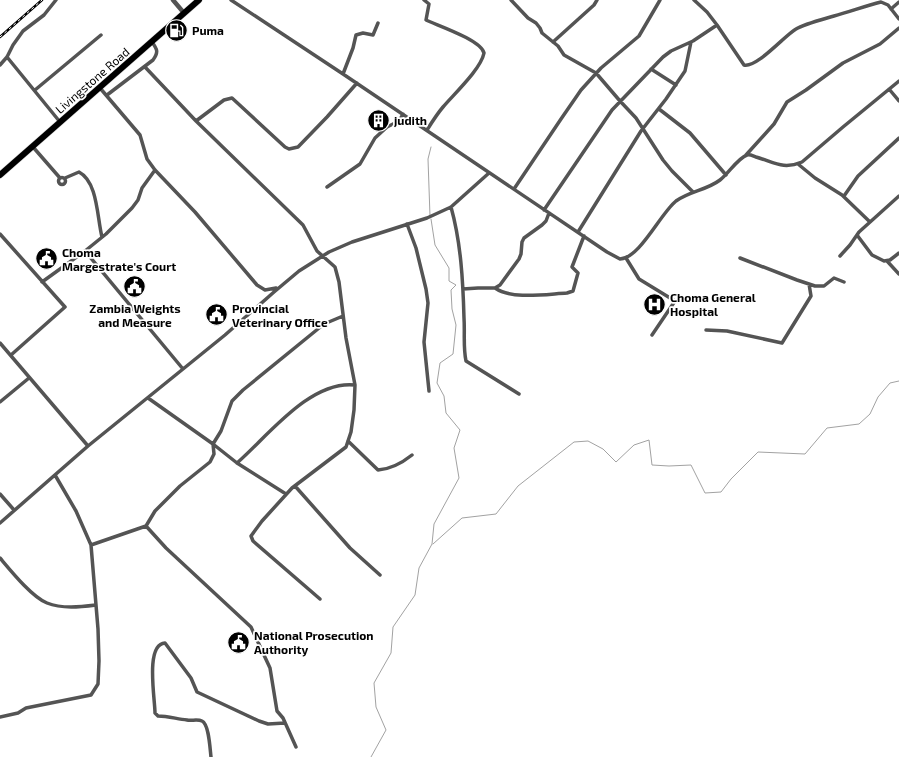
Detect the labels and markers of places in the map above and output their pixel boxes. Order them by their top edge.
fuel station icon: Puma [164,17,190,43]
place label: Puma [192,23,224,37]
building icon: judith [366,107,392,133]
place label: judith [394,113,427,128]
place label: Choma Margestrate's Court [62,245,176,273]
public building icon: Choma Margestrate's Court [34,246,60,272]
public building icon: Zambia Weights and Measure [122,274,148,300]
place label: Choma General Hospital [670,290,756,318]
hospital icon: Choma General Hospital [641,291,667,317]
place label: Zambia Weights and Measure [89,301,181,329]
place label: Provincial Veterinary Office [232,301,328,330]
public building icon: Provincial Veterinary Office [203,302,229,328]
place label: National Prosecution Authority [254,628,374,657]
public building icon: National Prosecution Authority [226,629,252,655]

